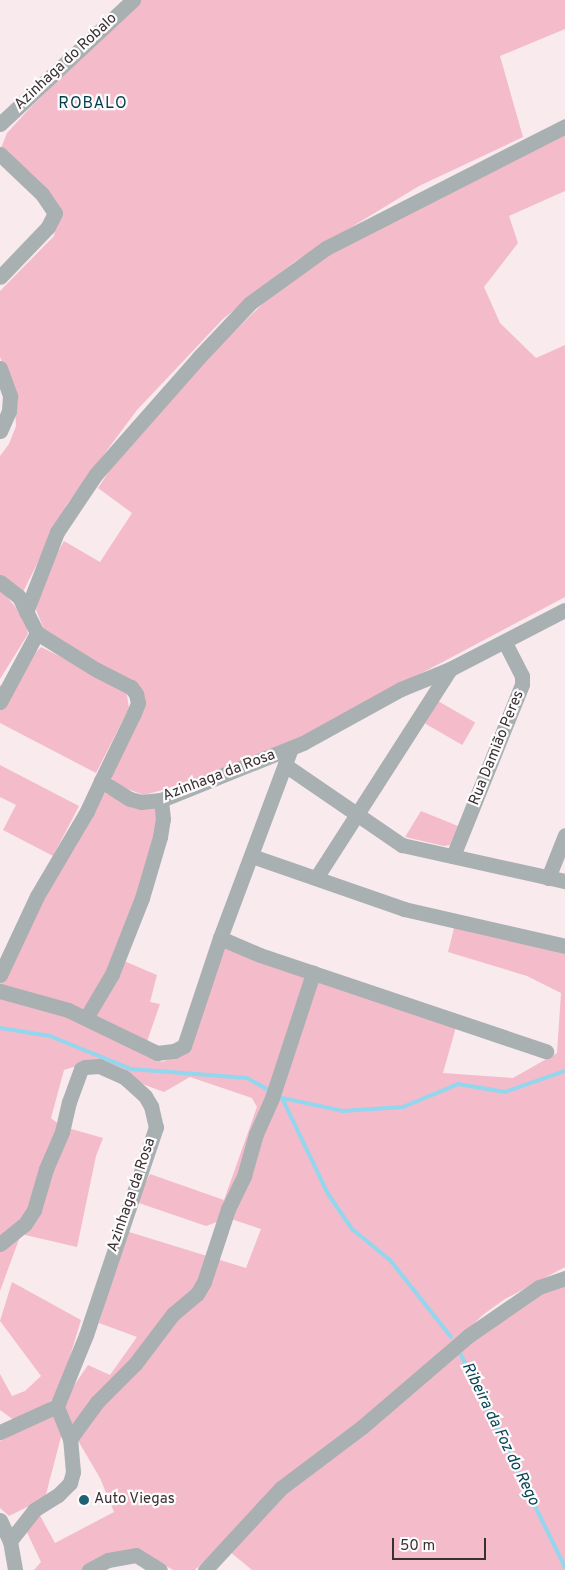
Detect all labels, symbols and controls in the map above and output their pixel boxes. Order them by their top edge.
street label: Azinhaga do Robalo [11,10,121,114]
district label: ROBALO [58,94,128,114]
street label: Rua Damião Peres [466,688,528,808]
street label: Azinhaga da Rosa [160,746,278,806]
street label: Azinhaga da Rosa [104,1136,160,1254]
water label: Ribeira da Foz do Rego [457,1359,543,1509]
place label: Auto Viegas [94,1491,175,1509]
marker: Auto Viegas [78,1494,90,1506]
scale bar [395,1528,489,1560]
text: 50 m [400,1537,435,1556]

